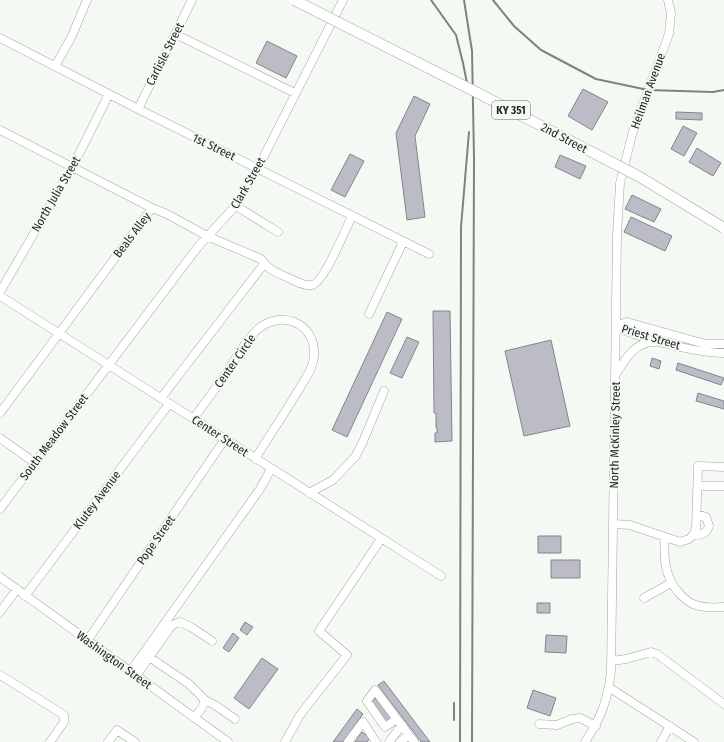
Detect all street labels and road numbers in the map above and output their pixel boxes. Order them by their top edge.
street label: Carlisle Street [143,20,187,88]
street label: Heilman Avenue [628,51,668,131]
road number: KY 351 [492,101,530,119]
street label: 2nd Street [538,120,590,156]
street label: 1st Street [190,131,238,163]
street label: North Julia Street [29,154,83,234]
street label: Clark Street [228,155,268,211]
street label: Beals Alley [110,209,154,260]
street label: Priest Street [620,321,682,353]
street label: Center Circle [212,332,259,390]
street label: North McKinley Street [607,381,623,489]
street label: South Meadow Street [17,391,91,483]
street label: Center Street [189,413,251,459]
street label: Klutey Avenue [70,468,124,532]
street label: Pope Street [134,513,178,567]
street label: Washington Street [74,628,154,692]

